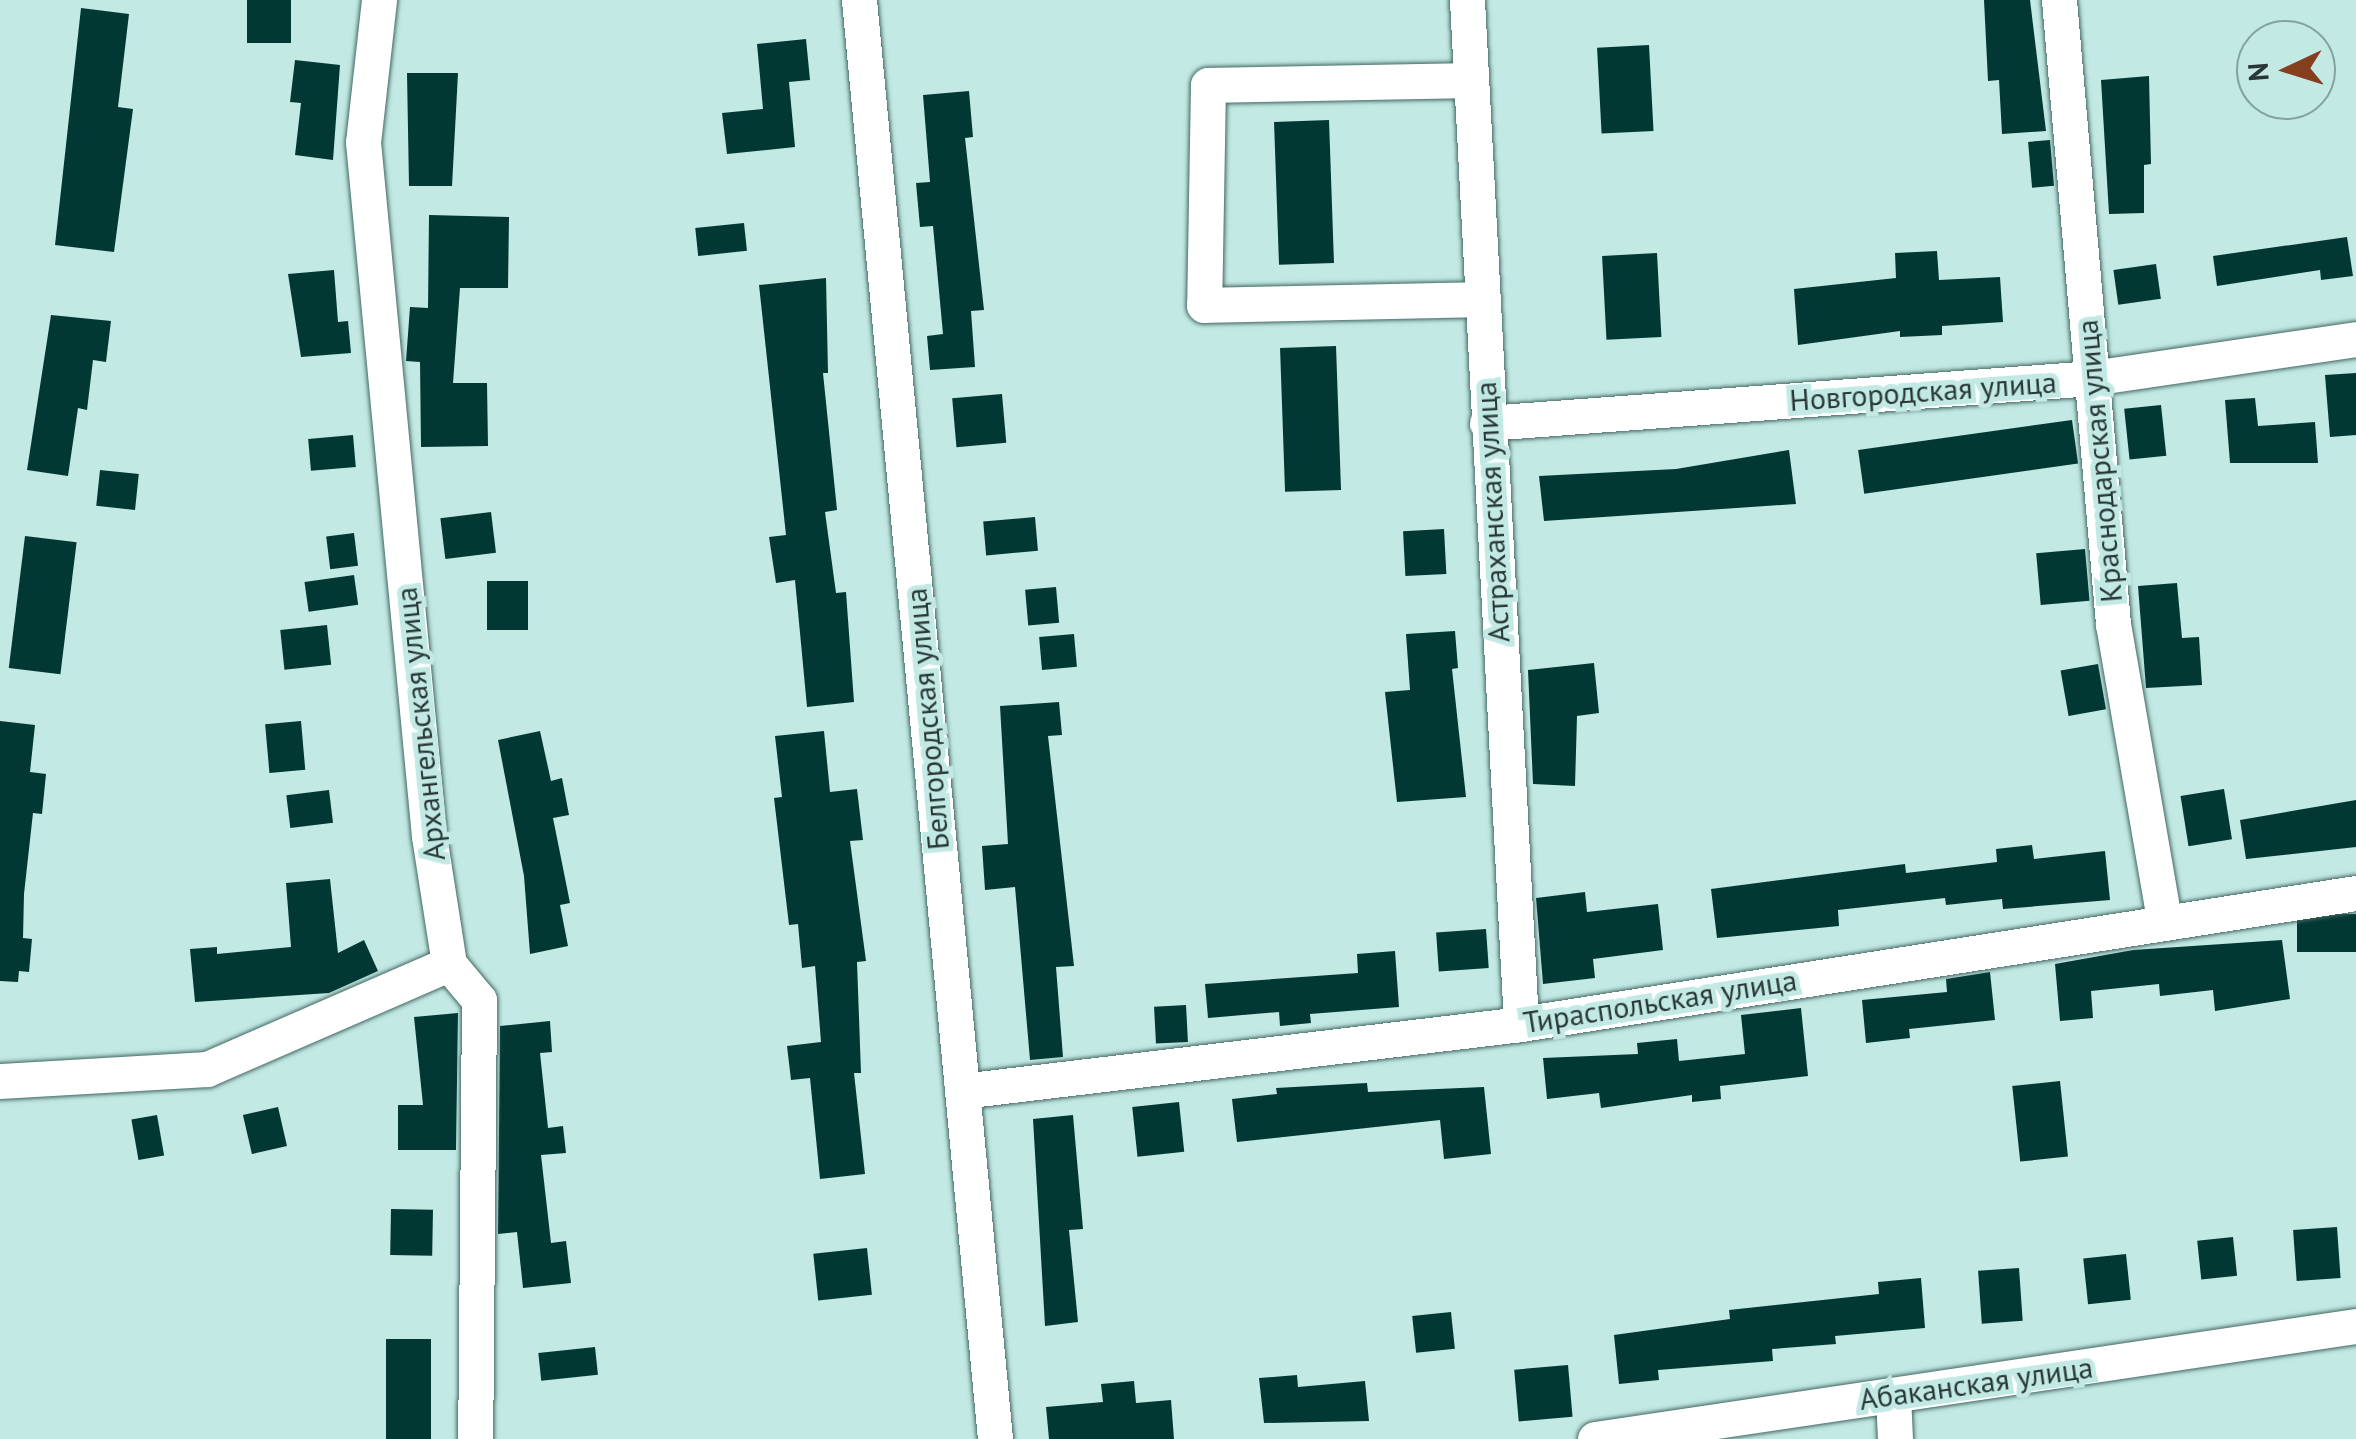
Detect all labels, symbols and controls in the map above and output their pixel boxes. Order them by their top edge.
north arrow [2236,20,2336,120]
text: N [2238,62,2277,82]
street label: Краснодарская улица [2069,318,2129,604]
street label: Новгородская улица [1788,364,2058,418]
street label: Астраханская улица [1467,381,1517,643]
street label: Архангельская улица [388,585,452,863]
street label: Белгородская улица [898,587,956,851]
street label: Тираспольская улица [1521,962,1799,1040]
street label: Абаканская улица [1857,1349,2095,1417]

